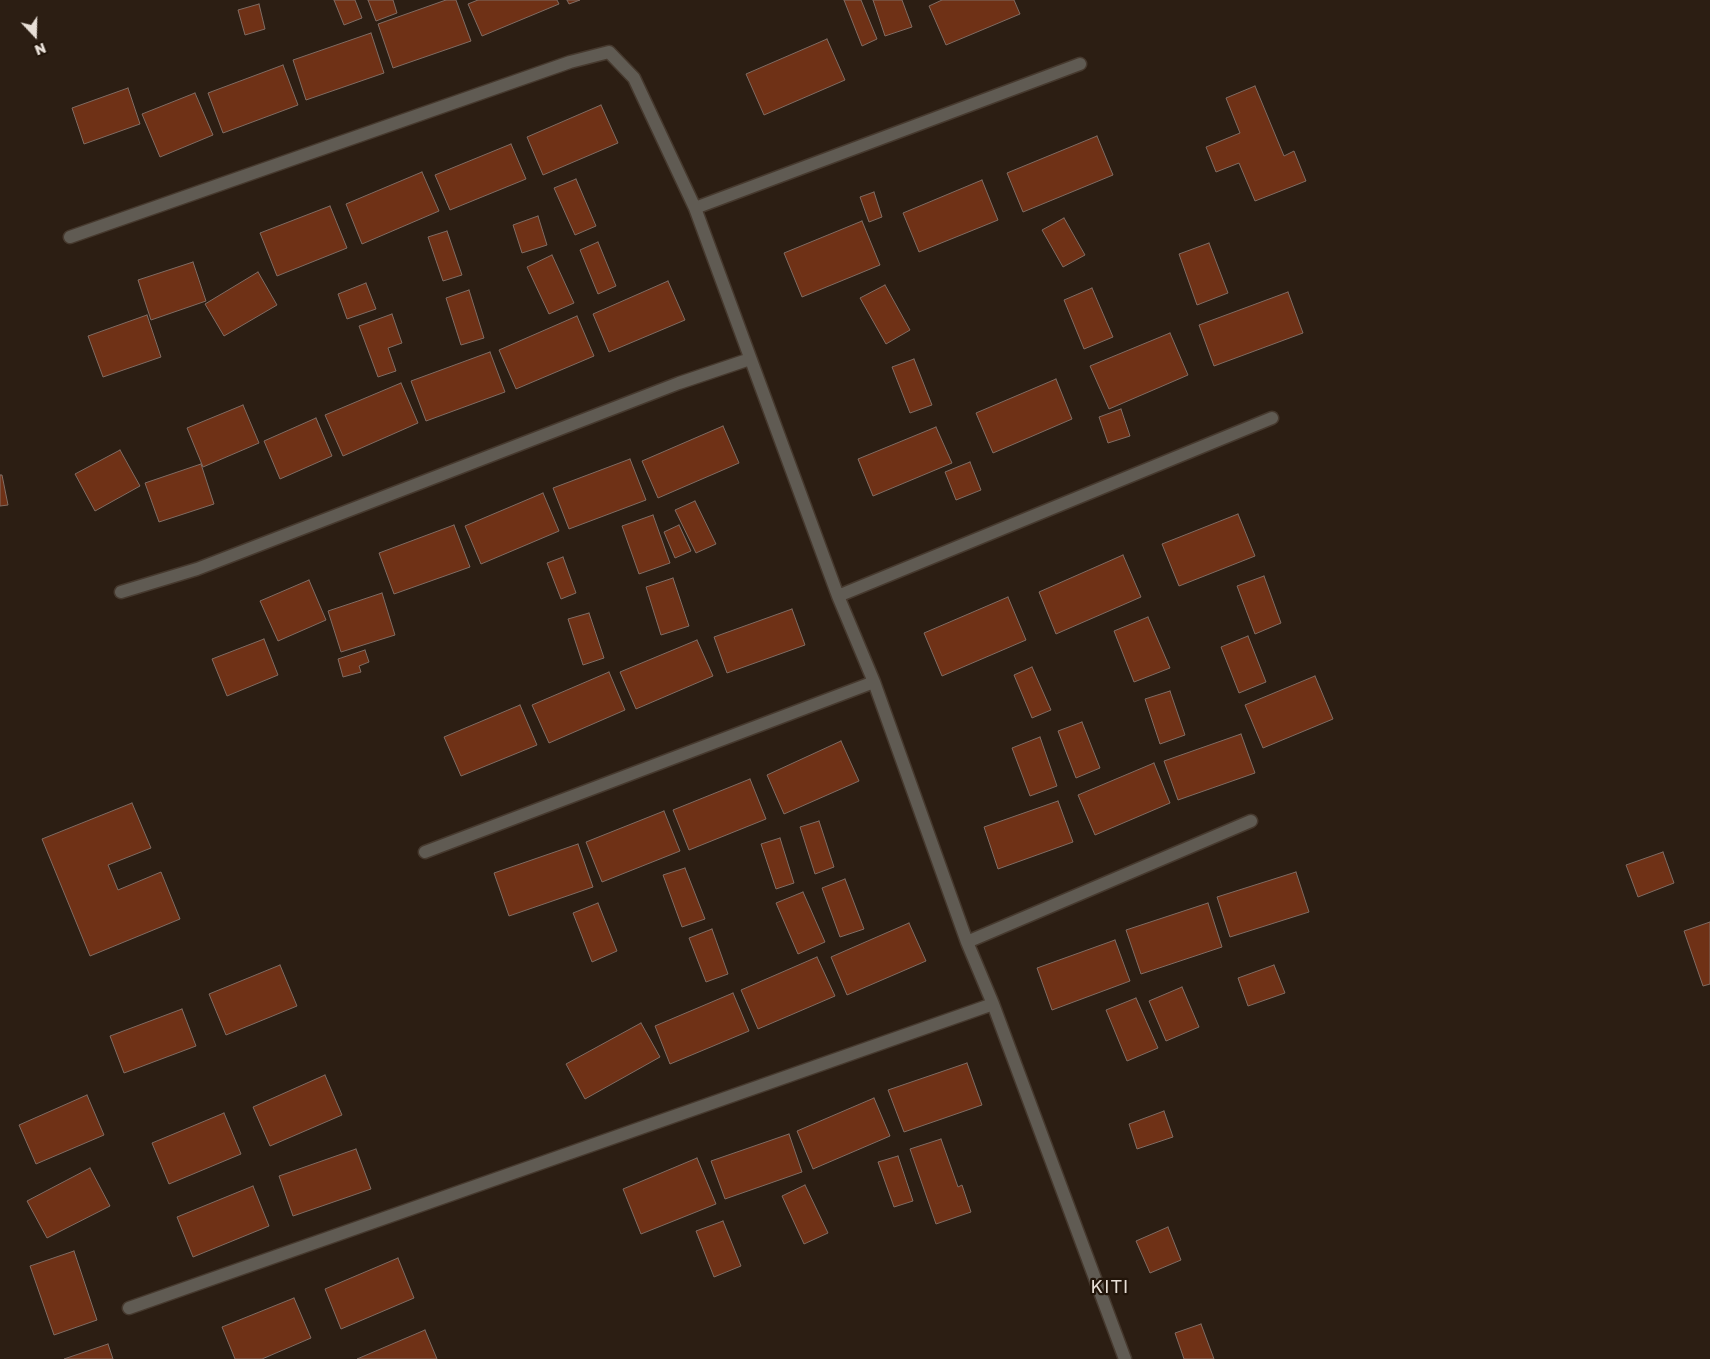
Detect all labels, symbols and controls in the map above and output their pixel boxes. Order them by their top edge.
north arrow [10,10,60,60]
text: N [33,40,49,59]
district label: KITI [1090,1276,1130,1298]

